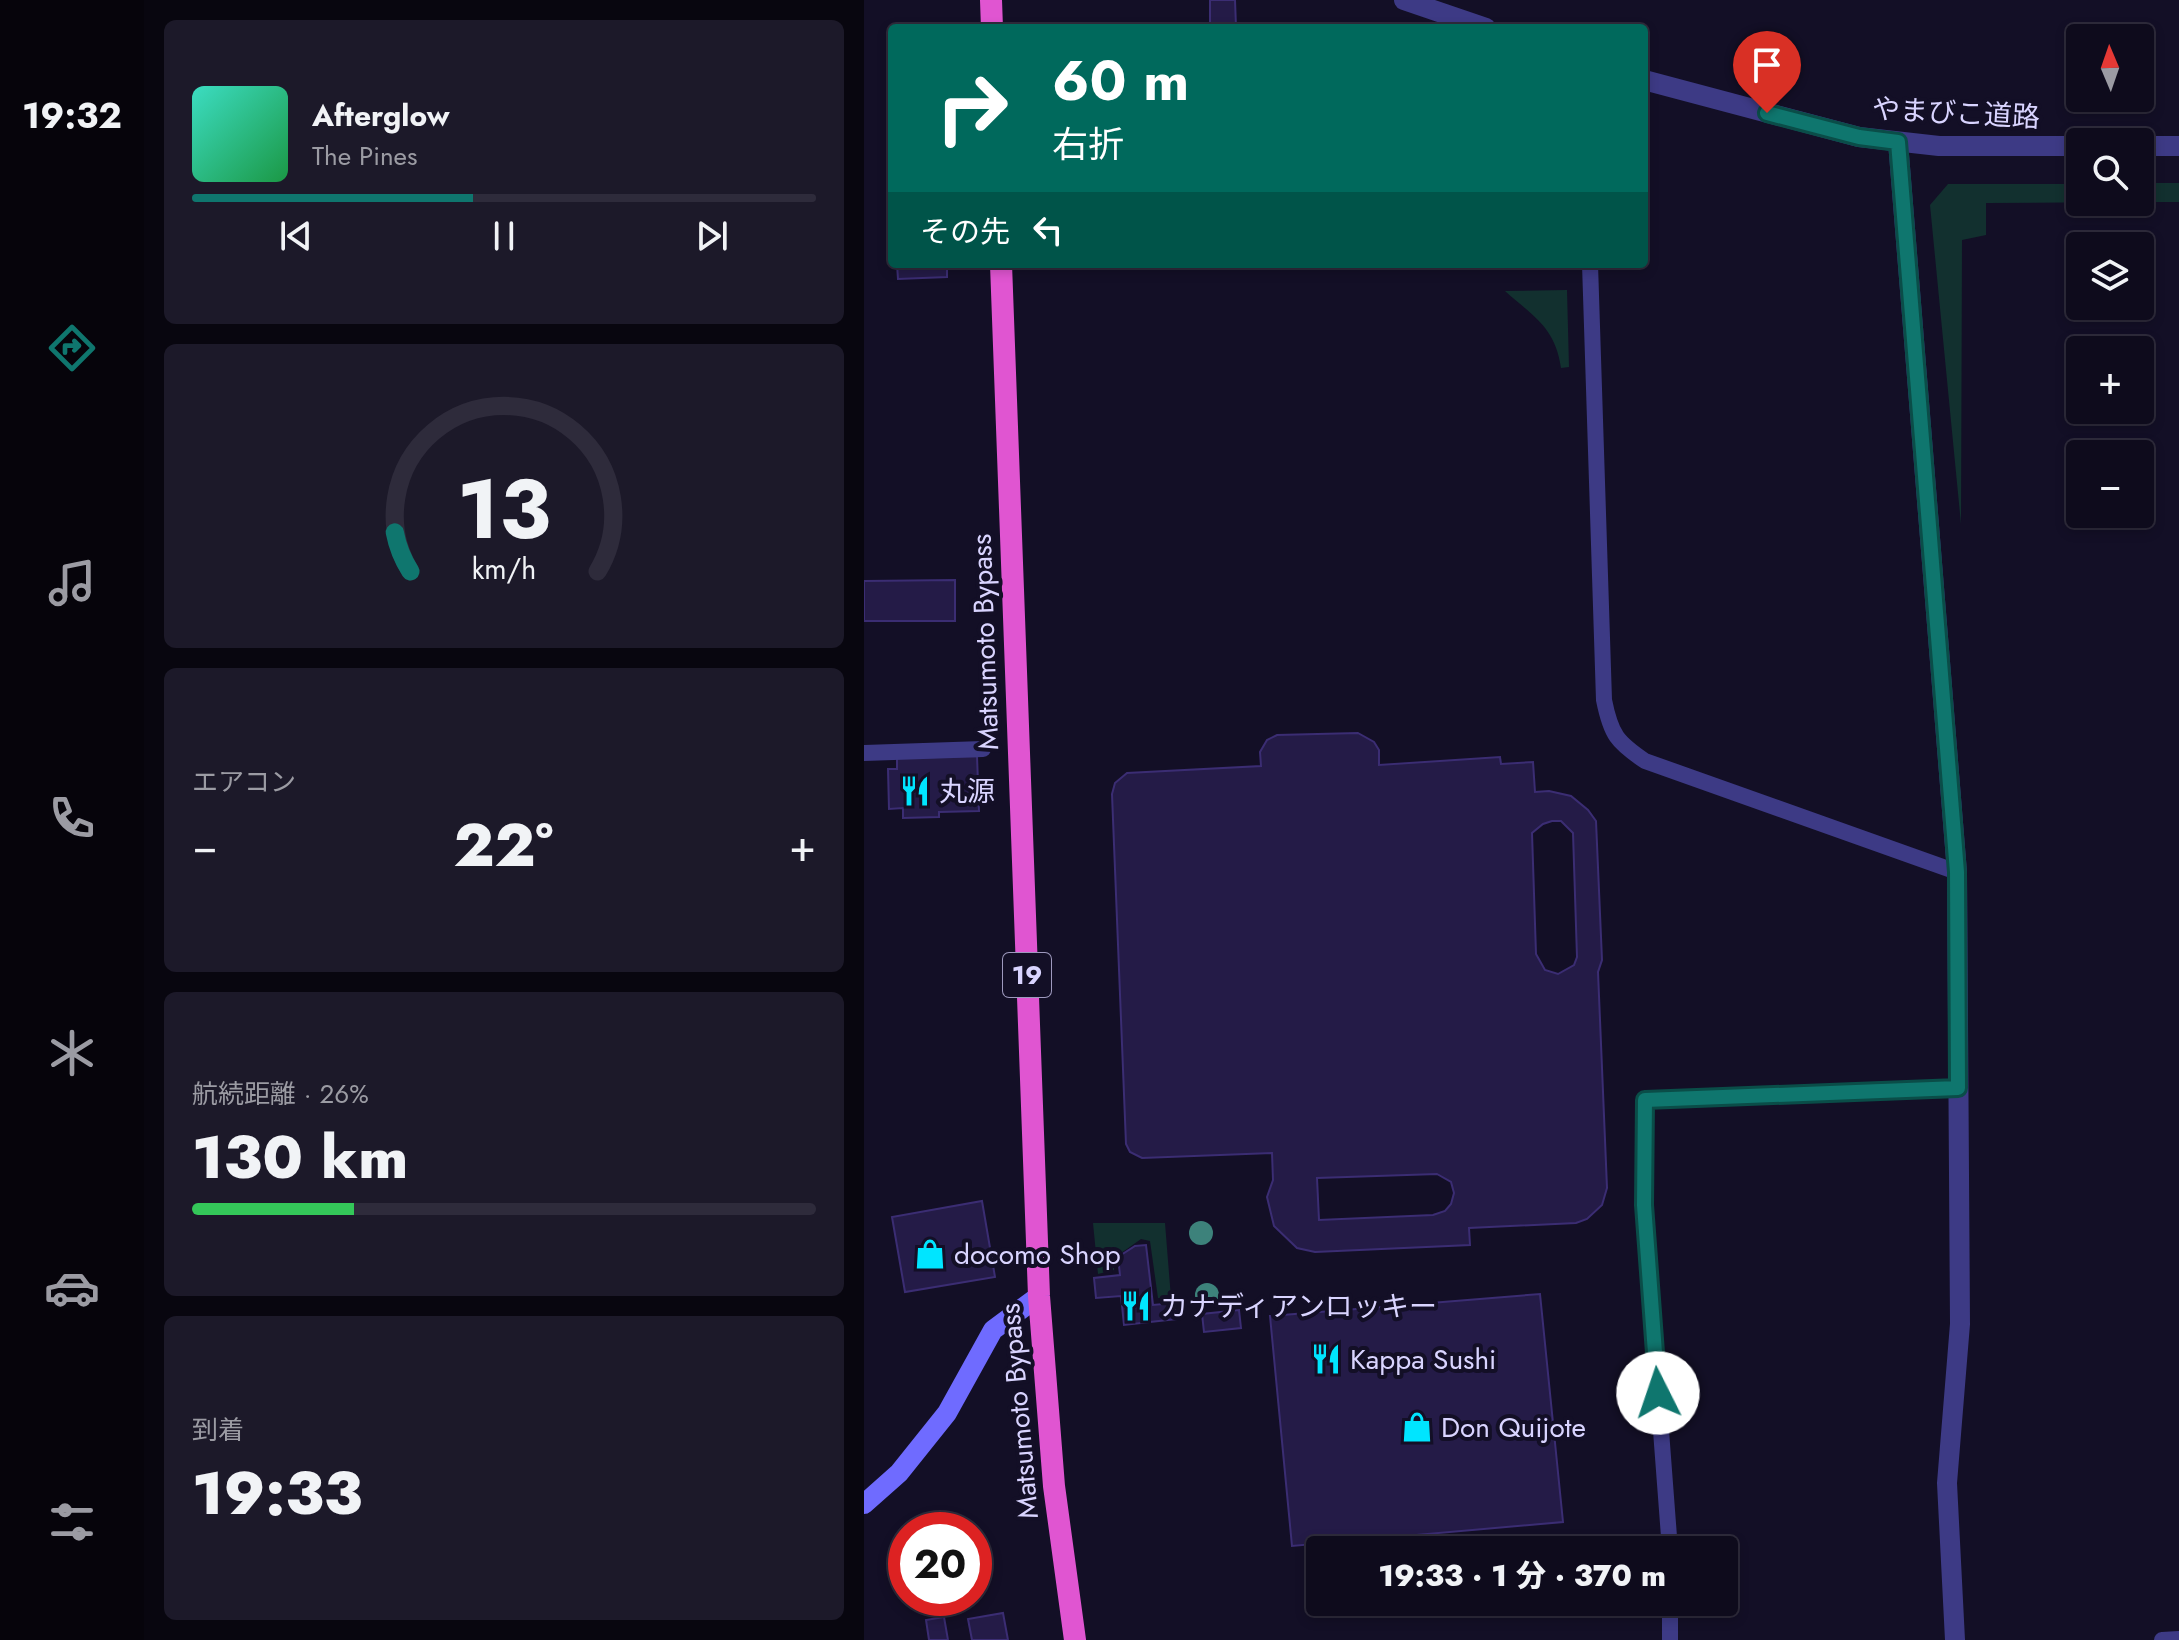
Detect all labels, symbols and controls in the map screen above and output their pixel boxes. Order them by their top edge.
north arrow [2066,24,2154,112]
map controls [2066,24,2154,528]
pin [1733,31,1801,113]
text: 60 m [1052,40,1189,121]
icon: arrive [1745,43,1789,87]
icon: right [920,56,1024,160]
street label: やまびこ道路 [1871,88,2041,138]
text: 19:32 [22,89,122,141]
text: Afterglow [312,94,449,137]
text: 右折 [1052,118,1124,170]
button: search [2066,128,2154,216]
text: The Pines [312,137,417,175]
icon: left [1026,208,1070,252]
text: その先 [920,210,1010,253]
icon: previous [274,214,318,258]
icon: pause [482,214,526,258]
icon: next [690,214,734,258]
button: layers [2066,232,2154,320]
icon: directions [44,320,100,376]
button: + [2066,336,2154,424]
button: − [2066,440,2154,528]
text: 13 [457,449,551,569]
street label: Matsumoto Bypass [961,533,1009,751]
text: km/h [472,548,536,590]
icon: music [44,555,100,611]
text: エアコン [192,763,296,801]
place label: 丸源 [939,771,995,812]
restaurant icon: 丸源 [898,774,932,808]
icon: phone [44,790,100,846]
text: 22° [453,802,553,889]
text: − [192,814,218,878]
text: + [789,814,816,878]
road number: 19 [1003,953,1051,997]
icon: climate [44,1025,100,1081]
text: 航続距離 · 26% [192,1075,369,1113]
text: 130 km [192,1114,408,1201]
place label: docomo Shop [954,1234,1121,1275]
shop icon: docomo Shop [913,1237,947,1271]
icon: car [44,1260,100,1316]
place label: カナディアンロッキー [1160,1286,1437,1327]
restaurant icon: カナディアンロッキー [1119,1289,1153,1323]
street label: Matsumoto Bypass [989,1301,1049,1521]
place label: Kappa Sushi [1350,1339,1496,1380]
restaurant icon: Kappa Sushi [1309,1342,1343,1376]
position arrow [1616,1351,1700,1435]
place label: Don Quijote [1441,1407,1586,1448]
shop icon: Don Quijote [1400,1410,1434,1444]
text: 到着 [192,1411,244,1449]
text: 19:33 [192,1450,362,1537]
icon: filters [44,1494,100,1550]
speed limit sign: 20 [888,1512,992,1616]
text: 19:33 · 1 分 · 370 m [1378,1554,1666,1597]

